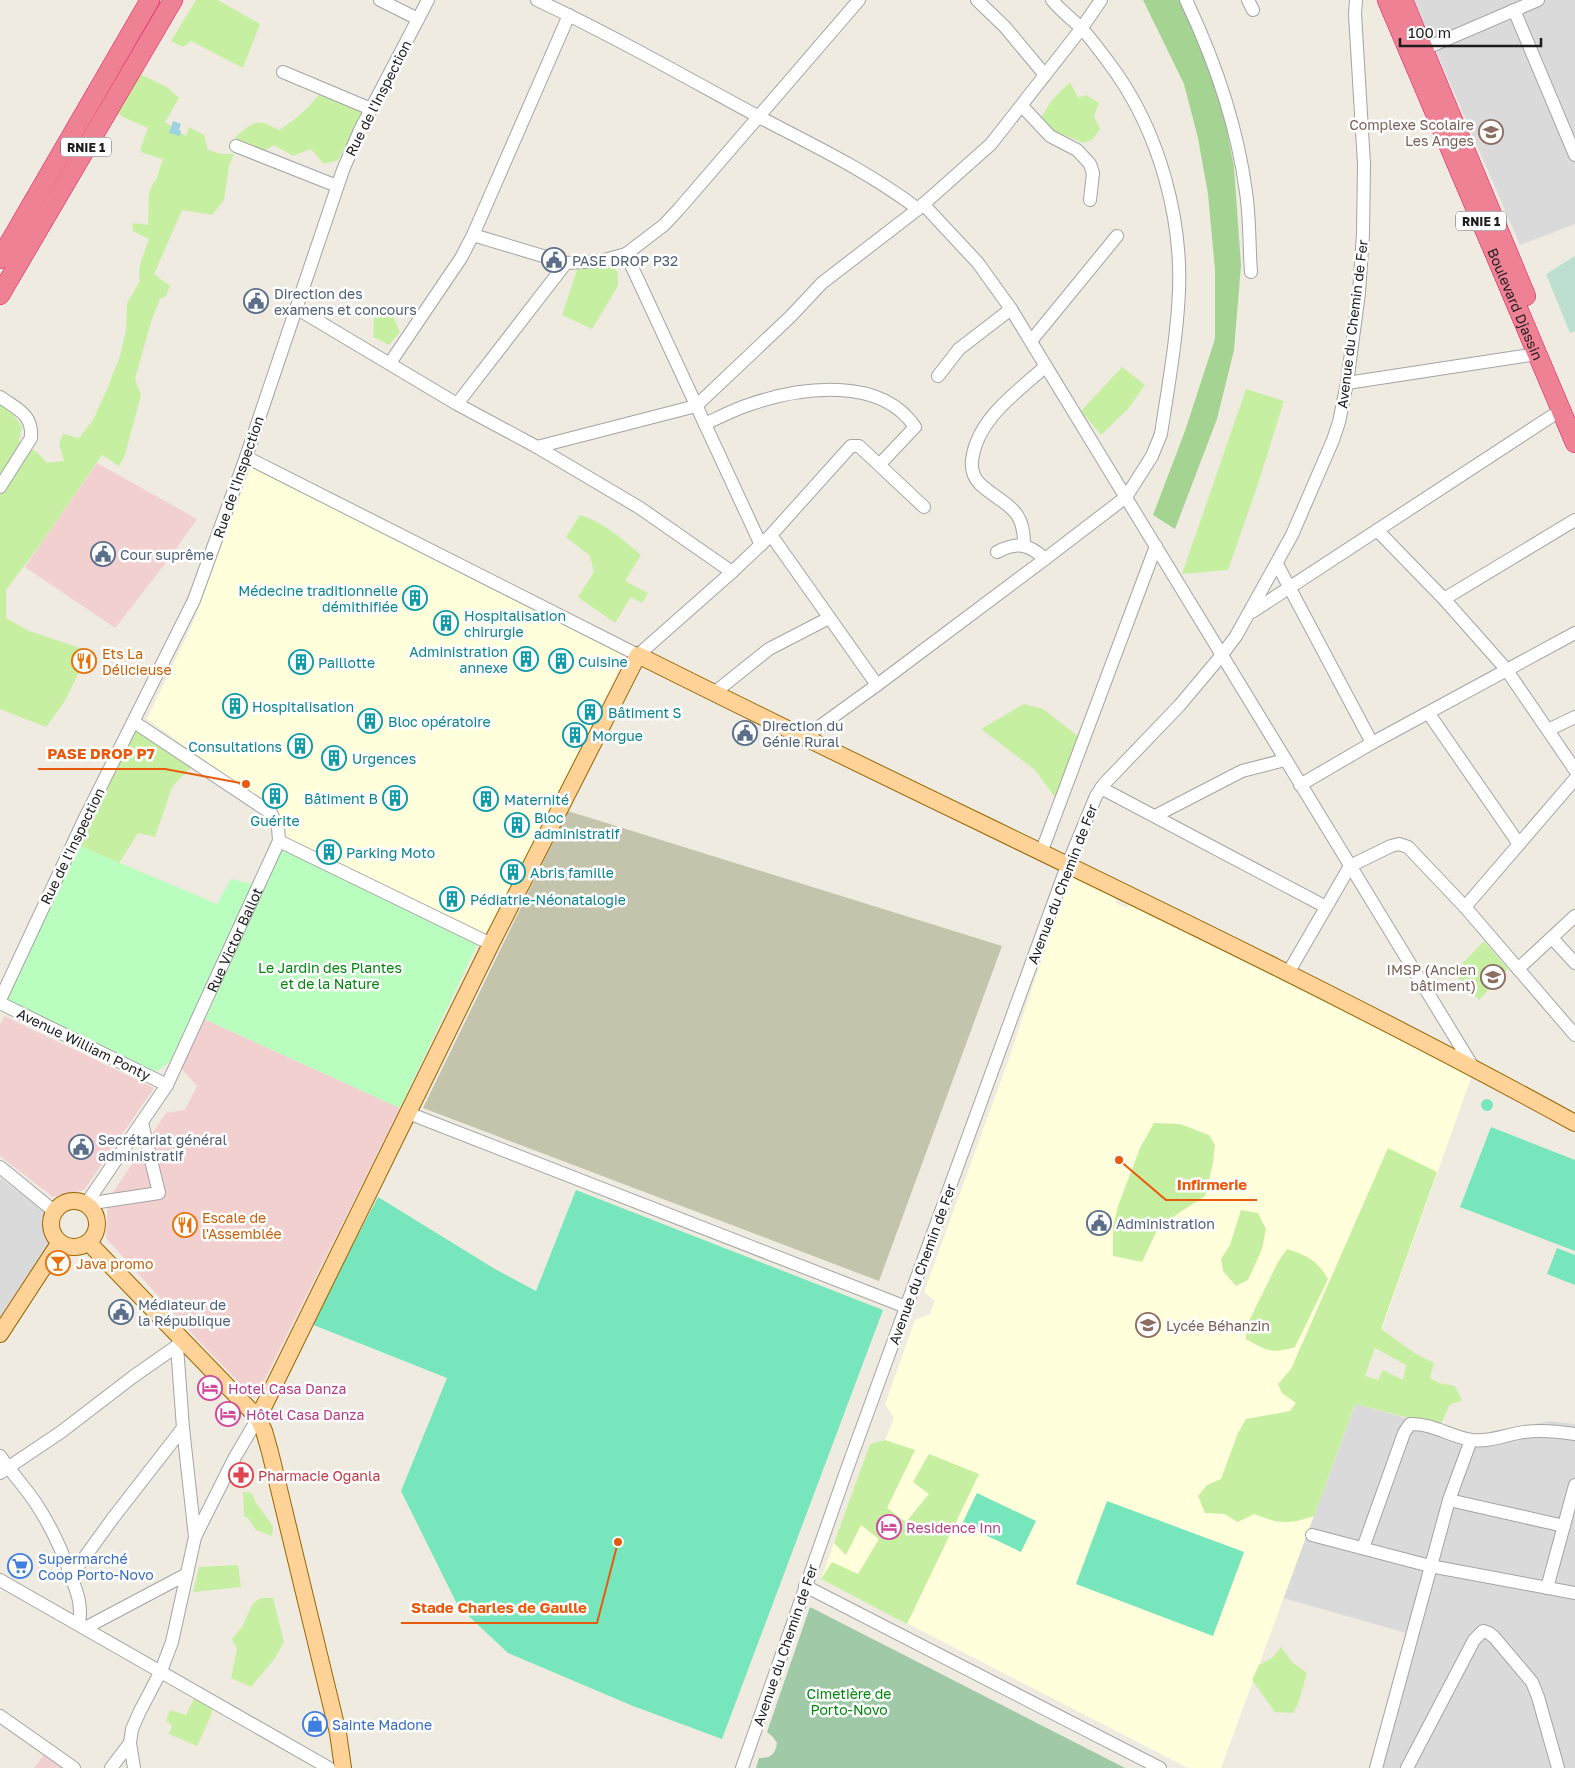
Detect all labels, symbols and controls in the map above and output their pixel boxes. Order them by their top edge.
scale bar [1400,15,1541,47]
text: 100 m [1408,23,1451,41]
street label: Rue de l'Inspection [341,37,415,159]
place label: Complexe Scolaire Les Anges [1349,116,1474,149]
school or university icon: Complexe Scolaire Les Anges [1478,119,1504,145]
road number: RNIE 1 [61,138,111,156]
road number: RNIE 1 [1456,212,1506,230]
street label: Avenue du Chemin de Fer [1333,238,1371,409]
street label: Boulevard Djassin [1485,245,1547,362]
public building icon: PASE DROP P32 [541,247,567,273]
place label: PASE DROP P32 [572,252,678,269]
place label: Direction des examens et concours [274,285,417,318]
public building icon: Direction des examens et concours [243,288,269,314]
street label: Rue de l'Inspection [209,414,267,540]
public building icon: Cour suprême [90,541,116,567]
place label: Cour suprême [120,546,214,563]
place label: Médecine traditionnelle démithifiée [238,582,398,615]
building icon: Médecine traditionnelle démithifiée [402,585,428,611]
place label: Hospitalisation chirurgie [464,607,566,640]
building icon: Hospitalisation chirurgie [433,610,459,636]
place label: Administration annexe [409,643,508,676]
place label: Ets La Délicieuse [102,645,172,678]
building icon: Administration annexe [513,646,539,672]
restaurant icon: Ets La Délicieuse [71,648,97,674]
building icon: Cuisine [548,648,574,674]
building icon: Paillotte [288,649,314,675]
place label: Cuisine [578,653,628,670]
place label: Paillotte [318,654,375,671]
building icon: Hospitalisation [222,693,248,719]
place label: Hospitalisation [252,698,354,715]
building icon: Bâtiment S [577,699,603,725]
place label: Bâtiment S [608,704,682,721]
building icon: Bloc opératoire [357,708,383,734]
place label: Bloc opératoire [388,713,491,730]
place label: Direction du Génie Rural [762,717,844,750]
public building icon: Direction du Génie Rural [732,720,758,746]
building icon: Morgue [562,722,588,748]
place label: Morgue [592,727,643,744]
building icon: Consultations [287,733,313,759]
place label: Consultations [188,738,282,755]
callout: PASE DROP P7 [38,739,165,769]
text: PASE DROP P7 [47,744,155,762]
building icon: Urgences [321,745,347,771]
place label: Urgences [352,750,416,767]
building icon: Guérite [262,783,288,809]
street label: Rue de l'Inspection [36,785,108,907]
building icon: Bâtiment B [382,785,408,811]
building icon: Maternité [473,786,499,812]
place label: Bâtiment B [304,790,378,807]
place label: Maternité [504,791,569,808]
street label: Avenue du Chemin de Fer [1024,801,1101,966]
place label: Bloc administratif [534,809,620,842]
place label: Guérite [250,812,300,829]
building icon: Bloc administratif [504,812,530,838]
building icon: Parking Moto [316,839,342,865]
place label: Parking Moto [346,844,435,861]
building icon: Abris famille [500,859,526,885]
place label: Abris famille [530,864,614,881]
street label: Rue Victor Ballot [202,885,265,995]
building icon: Pédiatrie-Néonatalogie [439,886,465,912]
place label: Pédiatrie-Néonatalogie [470,891,626,908]
park label: Le Jardin des Plantes et de la Nature [258,959,402,992]
place label: IMSP (Ancien bâtiment) [1387,961,1476,994]
school or university icon: IMSP (Ancien bâtiment) [1480,964,1506,990]
street label: Avenue William Ponty [15,1004,154,1084]
place label: Secrétariat général administratif [98,1131,227,1164]
public building icon: Secrétariat général administratif [68,1134,94,1160]
callout: Infirmerie [1166,1170,1257,1200]
text: Infirmerie [1177,1175,1247,1193]
street label: Avenue du Chemin de Fer [885,1181,959,1347]
place label: Escale de l'Assemblée [202,1209,282,1242]
public building icon: Administration [1086,1210,1112,1236]
restaurant icon: Escale de l'Assemblée [172,1212,198,1238]
place label: Administration [1116,1215,1215,1232]
bar icon: Java promo [45,1250,71,1276]
place label: Java promo [76,1255,153,1272]
place label: Médiateur de la République [138,1296,231,1329]
public building icon: Médiateur de la République [108,1299,134,1325]
school or university icon: Lycée Béhanzin [1135,1312,1161,1338]
place label: Lycée Béhanzin [1166,1317,1270,1334]
hotel icon: Hotel Casa Danza [197,1375,223,1401]
place label: Hotel Casa Danza [228,1380,346,1397]
hotel icon: Hôtel Casa Danza [215,1401,241,1427]
place label: Hôtel Casa Danza [246,1406,364,1423]
pharmacy icon: Pharmacie Oganla [228,1462,254,1488]
place label: Pharmacie Oganla [258,1467,380,1484]
hotel icon: Residence Inn [876,1514,902,1540]
place label: Residence Inn [906,1519,1001,1536]
place label: Supermarché Coop Porto-Novo [38,1550,154,1583]
supermarket icon: Supermarché Coop Porto-Novo [7,1553,33,1579]
street label: Avenue du Chemin de Fer [749,1561,821,1728]
callout: Stade Charles de Gaulle [401,1593,597,1623]
text: Stade Charles de Gaulle [411,1598,587,1616]
park label: Cimetière de Porto-Novo [807,1685,891,1718]
shop icon: Sainte Madone [302,1711,328,1737]
place label: Sainte Madone [332,1716,432,1733]

